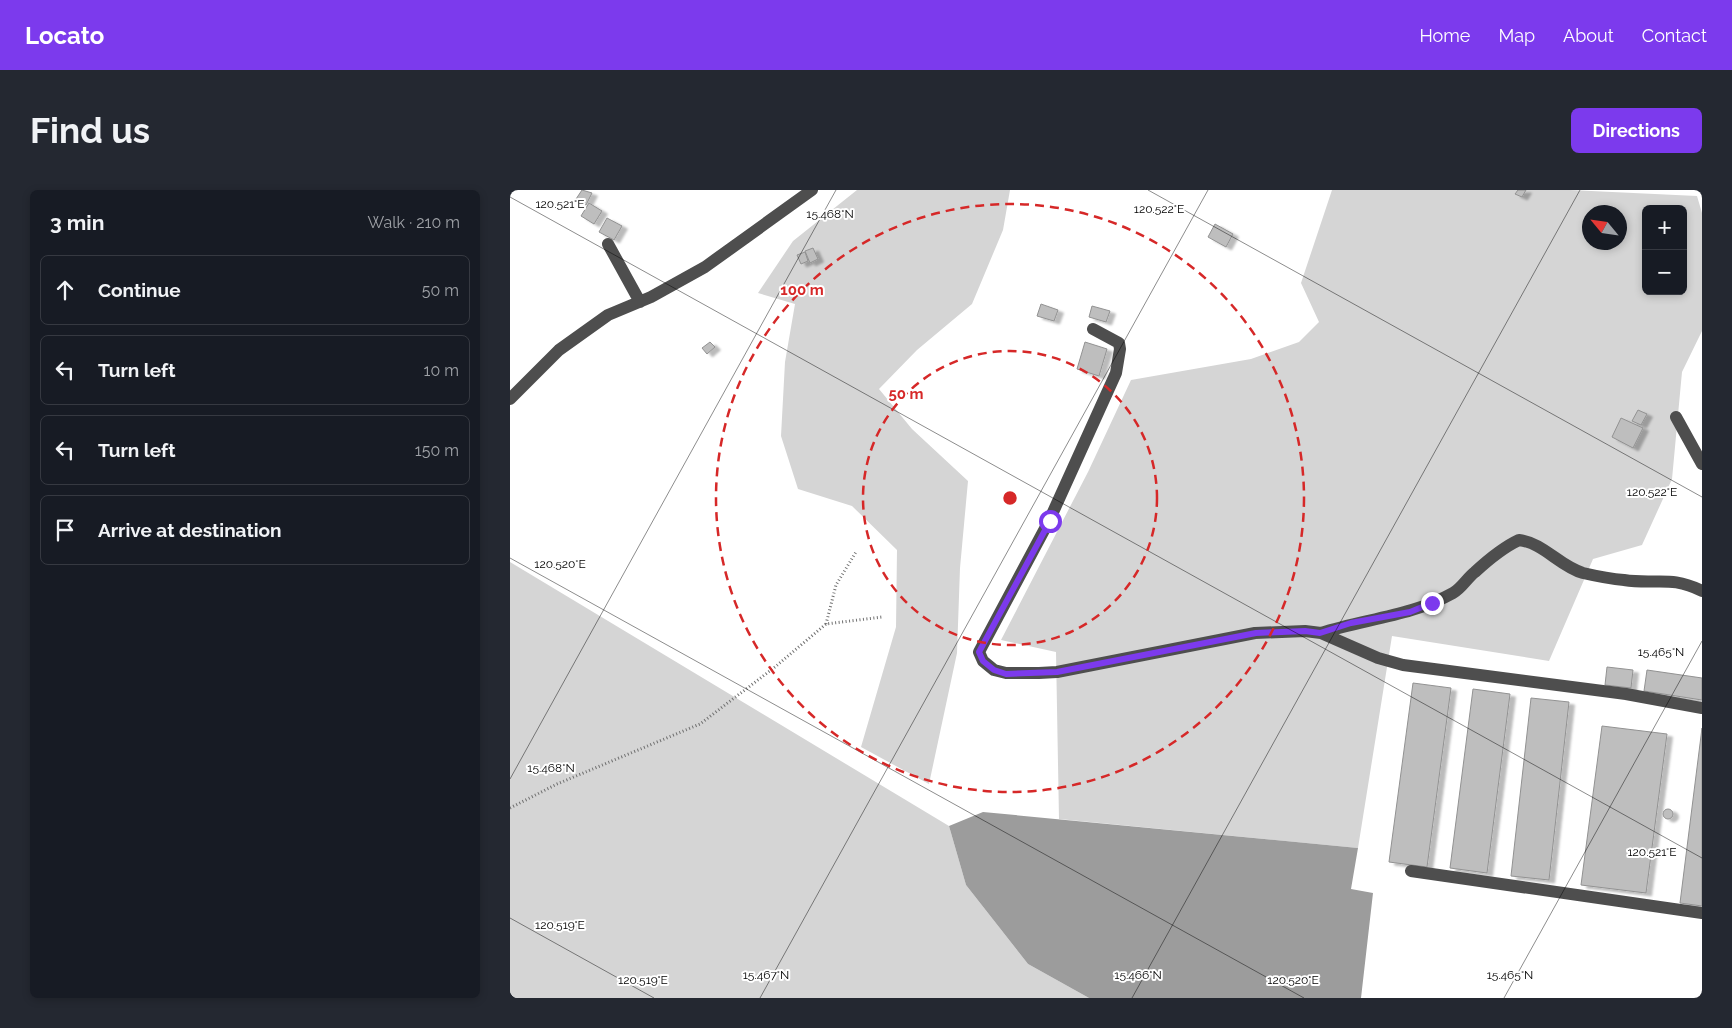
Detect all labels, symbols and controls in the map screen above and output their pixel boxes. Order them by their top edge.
text: Locato [25,21,104,50]
text: Home [1419,25,1470,46]
text: Map [1498,25,1535,46]
text: About [1563,25,1614,46]
text: Contact [1642,25,1707,46]
button: Directions [1571,108,1702,153]
text: Find us [30,110,150,151]
text: 120.521°E [535,197,585,211]
text: 120.522°E [1134,202,1184,216]
north arrow [1582,205,1627,250]
map controls [1642,205,1687,295]
button: + [1642,205,1687,250]
text: 15.468°N [806,207,854,221]
text: 3 min [50,210,104,235]
text: Walk · 210 m [368,213,460,232]
button: − [1642,250,1687,295]
icon: ahead [51,276,79,304]
text: Continue [98,279,181,301]
text: 50 m [422,281,459,300]
text: 100 m [780,281,824,299]
icon: left [51,356,79,384]
text: Turn left [98,359,175,381]
text: 10 m [424,361,459,380]
text: 50 m [888,385,924,403]
icon: left [51,436,79,464]
text: Turn left [98,439,175,461]
text: 150 m [415,441,459,460]
text: 120.522°E [1627,485,1677,499]
centre of rings [1001,489,1019,507]
route start [1039,510,1062,533]
icon: arrive [51,516,79,544]
text: Arrive at destination [98,519,282,541]
text: 120.520°E [534,557,586,571]
route end [1421,592,1444,615]
text: 15.465°N [1638,645,1684,659]
text: 15.468°N [527,761,575,775]
text: 120.521°E [1627,845,1677,859]
text: 120.519°E [535,918,585,932]
text: 15.467°N [743,968,789,982]
text: 15.466°N [1114,968,1162,982]
text: 15.465°N [1487,968,1533,982]
text: 120.519°E [618,973,668,987]
text: 120.520°E [1267,973,1319,987]

